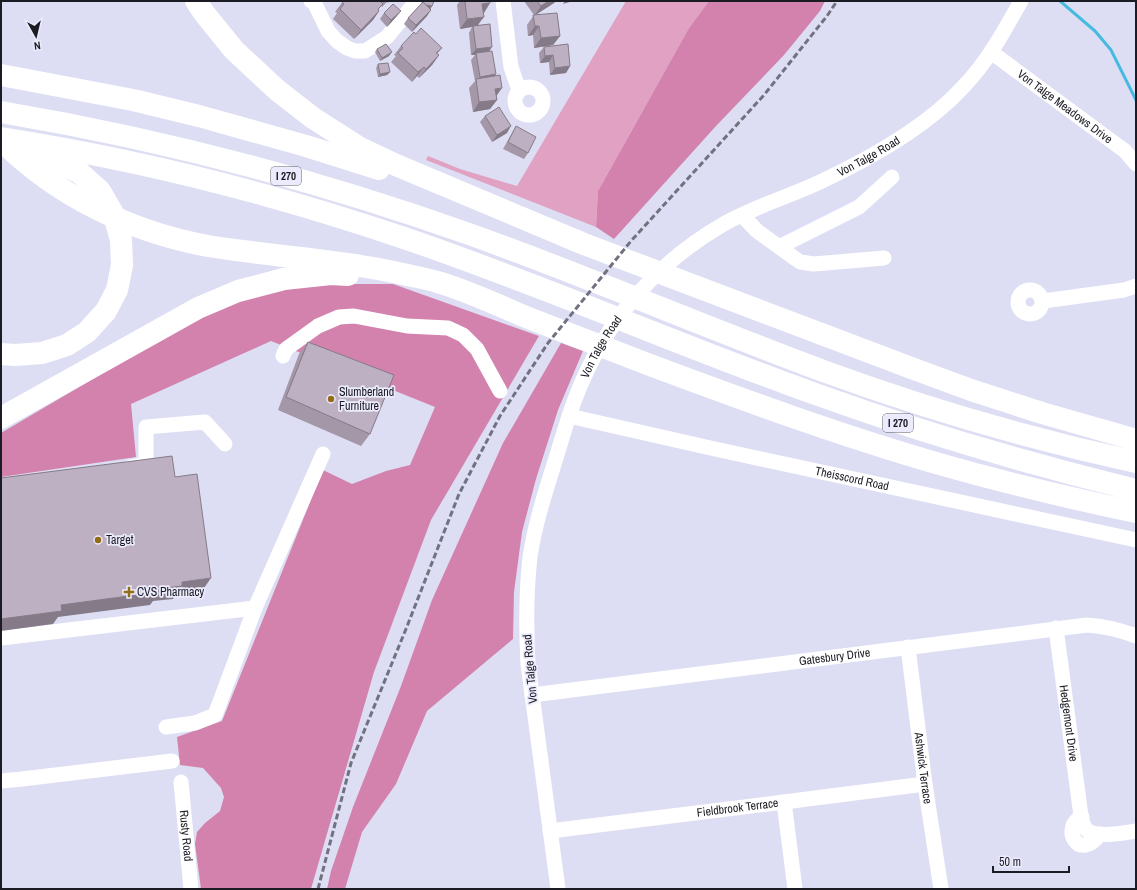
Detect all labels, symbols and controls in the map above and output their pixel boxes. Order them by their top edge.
north arrow [16,16,56,56]
text: N [33,39,42,53]
street label: Von Talge Meadows Drive [1014,66,1116,147]
street label: Von Talge Road [835,132,903,180]
road number: I 270 [271,167,301,185]
street label: Von Talge Road [577,312,626,381]
place label: Slumberland Furniture [339,384,394,414]
marker: Slumberland Furniture [326,394,336,404]
road number: I 270 [883,414,913,432]
street label: Theisscord Road [814,463,891,494]
place label: Target [106,532,134,548]
marker: Target [93,535,103,545]
place label: CVS Pharmacy [137,584,204,600]
marker: CVS Pharmacy [124,587,134,597]
street label: Von Talge Road [519,634,541,704]
street label: Gatesbury Drive [798,644,871,669]
street label: Hedgemont Drive [1056,684,1082,763]
street label: Ashwick Terrace [911,730,936,805]
street label: Fieldbrook Terrace [696,795,779,821]
street label: Rusty Road [176,809,196,862]
scale bar [993,848,1069,874]
text: 50 m [999,854,1021,870]

